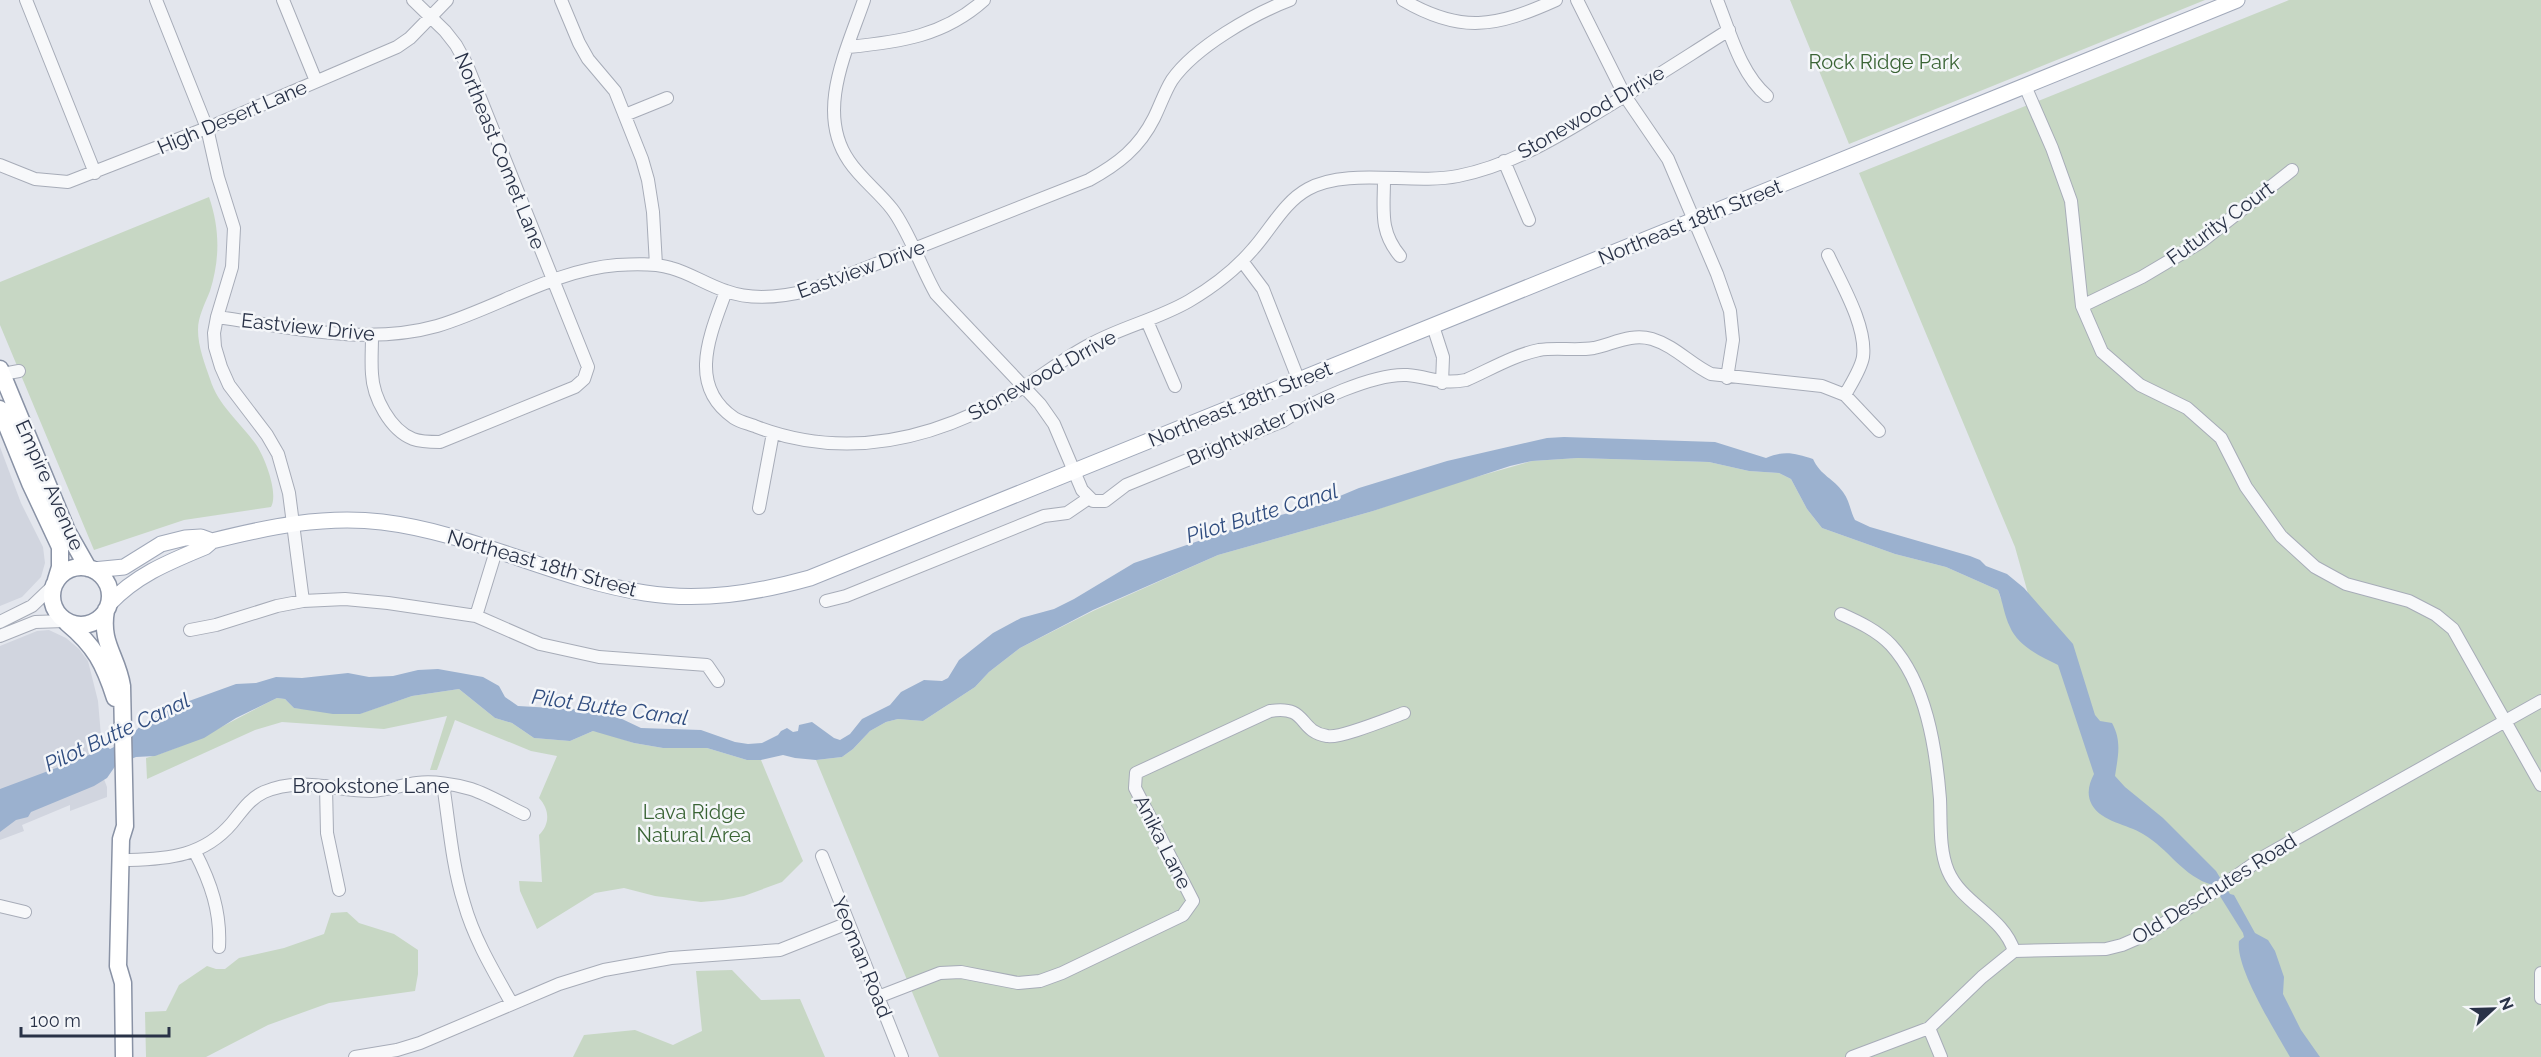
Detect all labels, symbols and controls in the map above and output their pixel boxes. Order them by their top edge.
street label: Northeast Comet Lane [450,49,551,253]
park label: Rock Ridge Park [1808,50,1960,74]
street label: Stonewood Drrive [1513,60,1669,164]
street label: High Desert Lane [153,75,311,159]
street label: Northeast 18th Street [1595,174,1786,270]
street label: Futurity Court [2162,176,2278,270]
street label: Eastview Drive [794,235,928,303]
street label: Eastview Drive [240,308,376,346]
street label: Stonewood Drrive [964,324,1120,426]
street label: Northeast 18th Street [1145,356,1336,452]
street label: Brightwater Drive [1183,383,1339,470]
street label: Empire Avenue [11,416,90,554]
water label: Pilot Butte Canal [1183,478,1341,548]
street label: Northeast 18th Street [444,524,640,602]
water label: Pilot Butte Canal [530,684,690,730]
water label: Pilot Butte Canal [40,687,194,777]
street label: Brookstone Lane [293,774,450,798]
street label: Anika Lane [1129,791,1197,893]
park label: Lava Ridge Natural Area [637,800,751,847]
street label: Old Deschutes Road [2127,829,2301,949]
street label: Yeoman Road [827,893,897,1021]
north arrow [2463,979,2523,1039]
text: N [2495,994,2518,1013]
scale bar [21,1000,170,1038]
text: 100 m [30,1010,81,1031]

